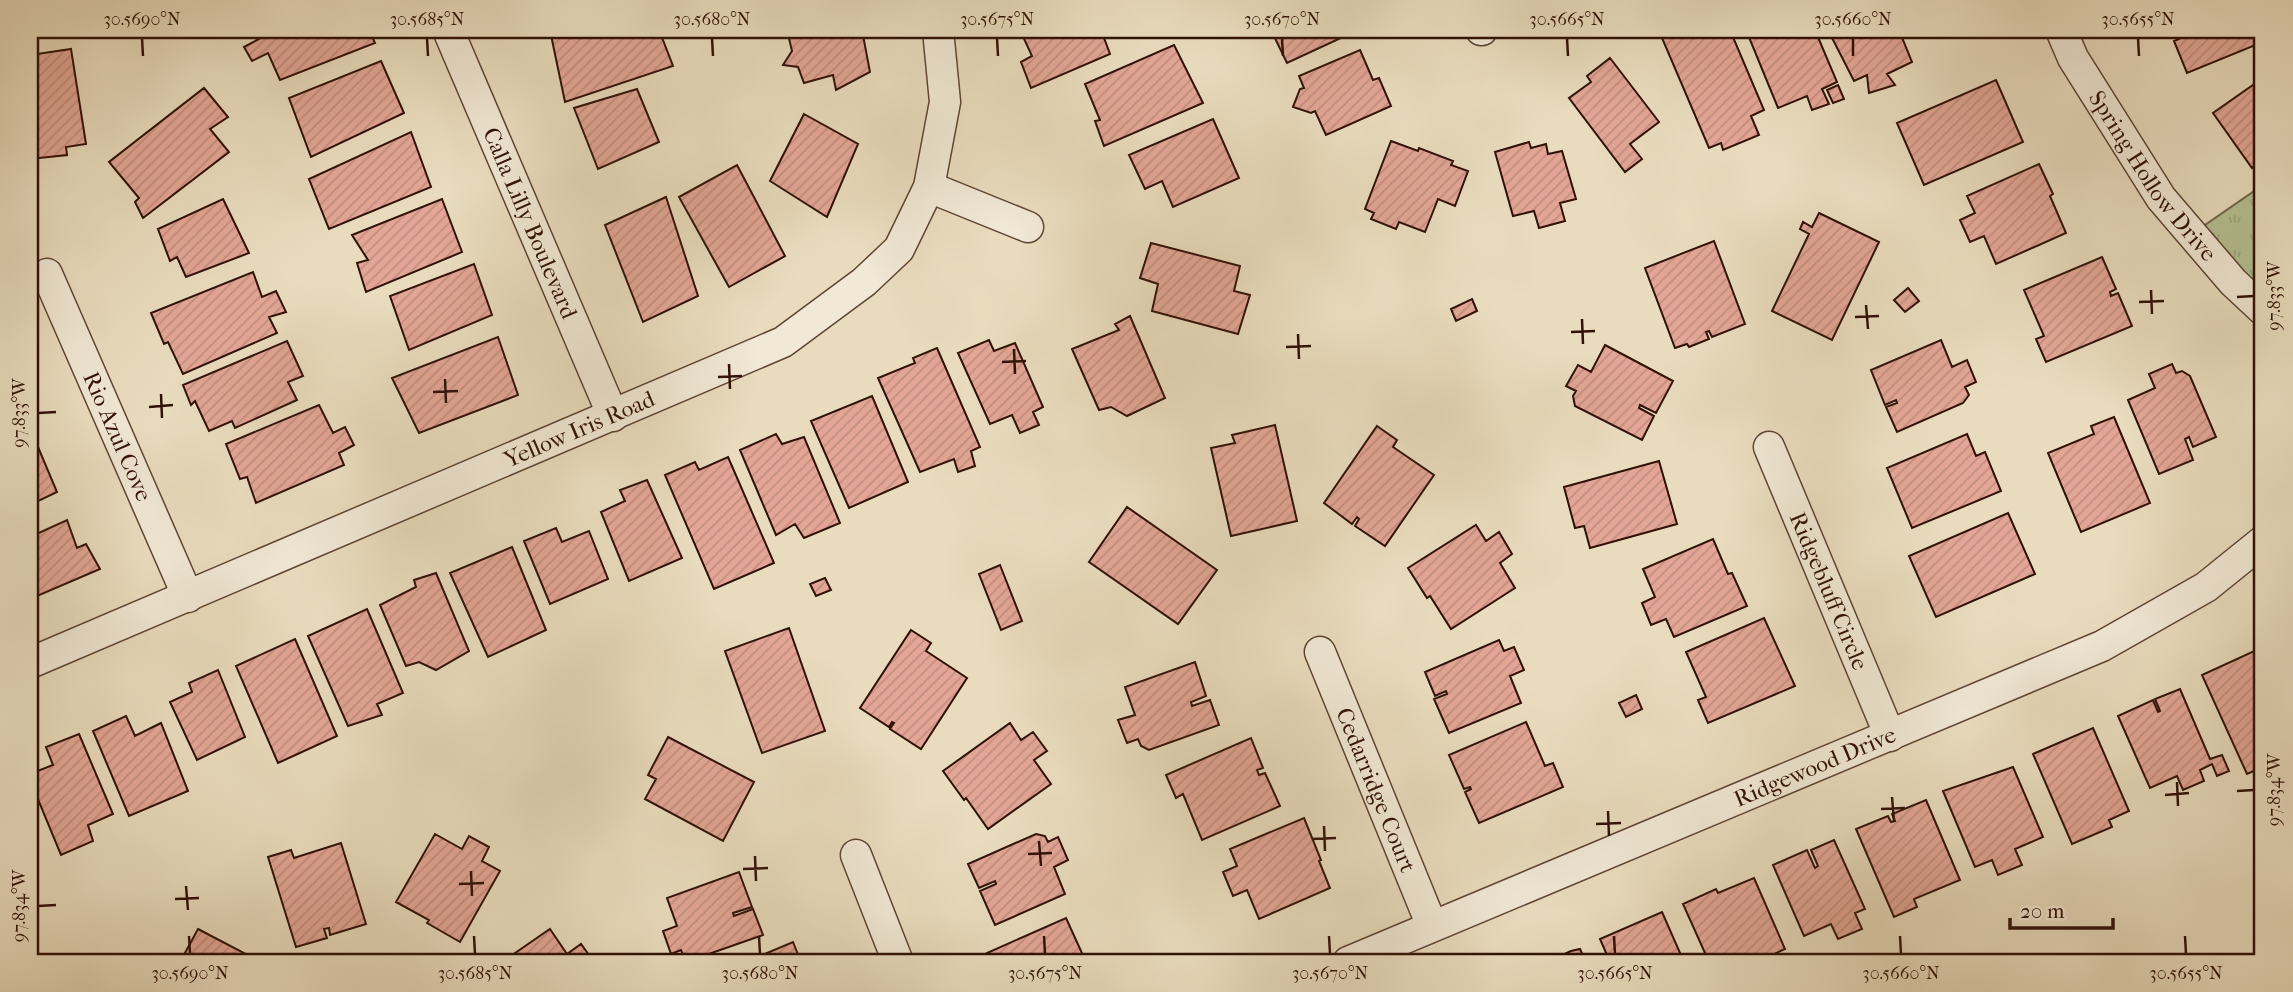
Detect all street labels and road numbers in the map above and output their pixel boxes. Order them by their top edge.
street label: Spring Hollow Drive [2083,86,2222,266]
street label: Calla Lilly Boulevard [478,123,583,323]
street label: Rio Azul Cove [78,367,158,505]
street label: Yellow Iris Road [499,385,659,473]
street label: Ridgebluff Circle [1784,508,1874,674]
street label: Cedarridge Court [1331,704,1422,876]
street label: Ridgewood Drive [1730,721,1900,812]

